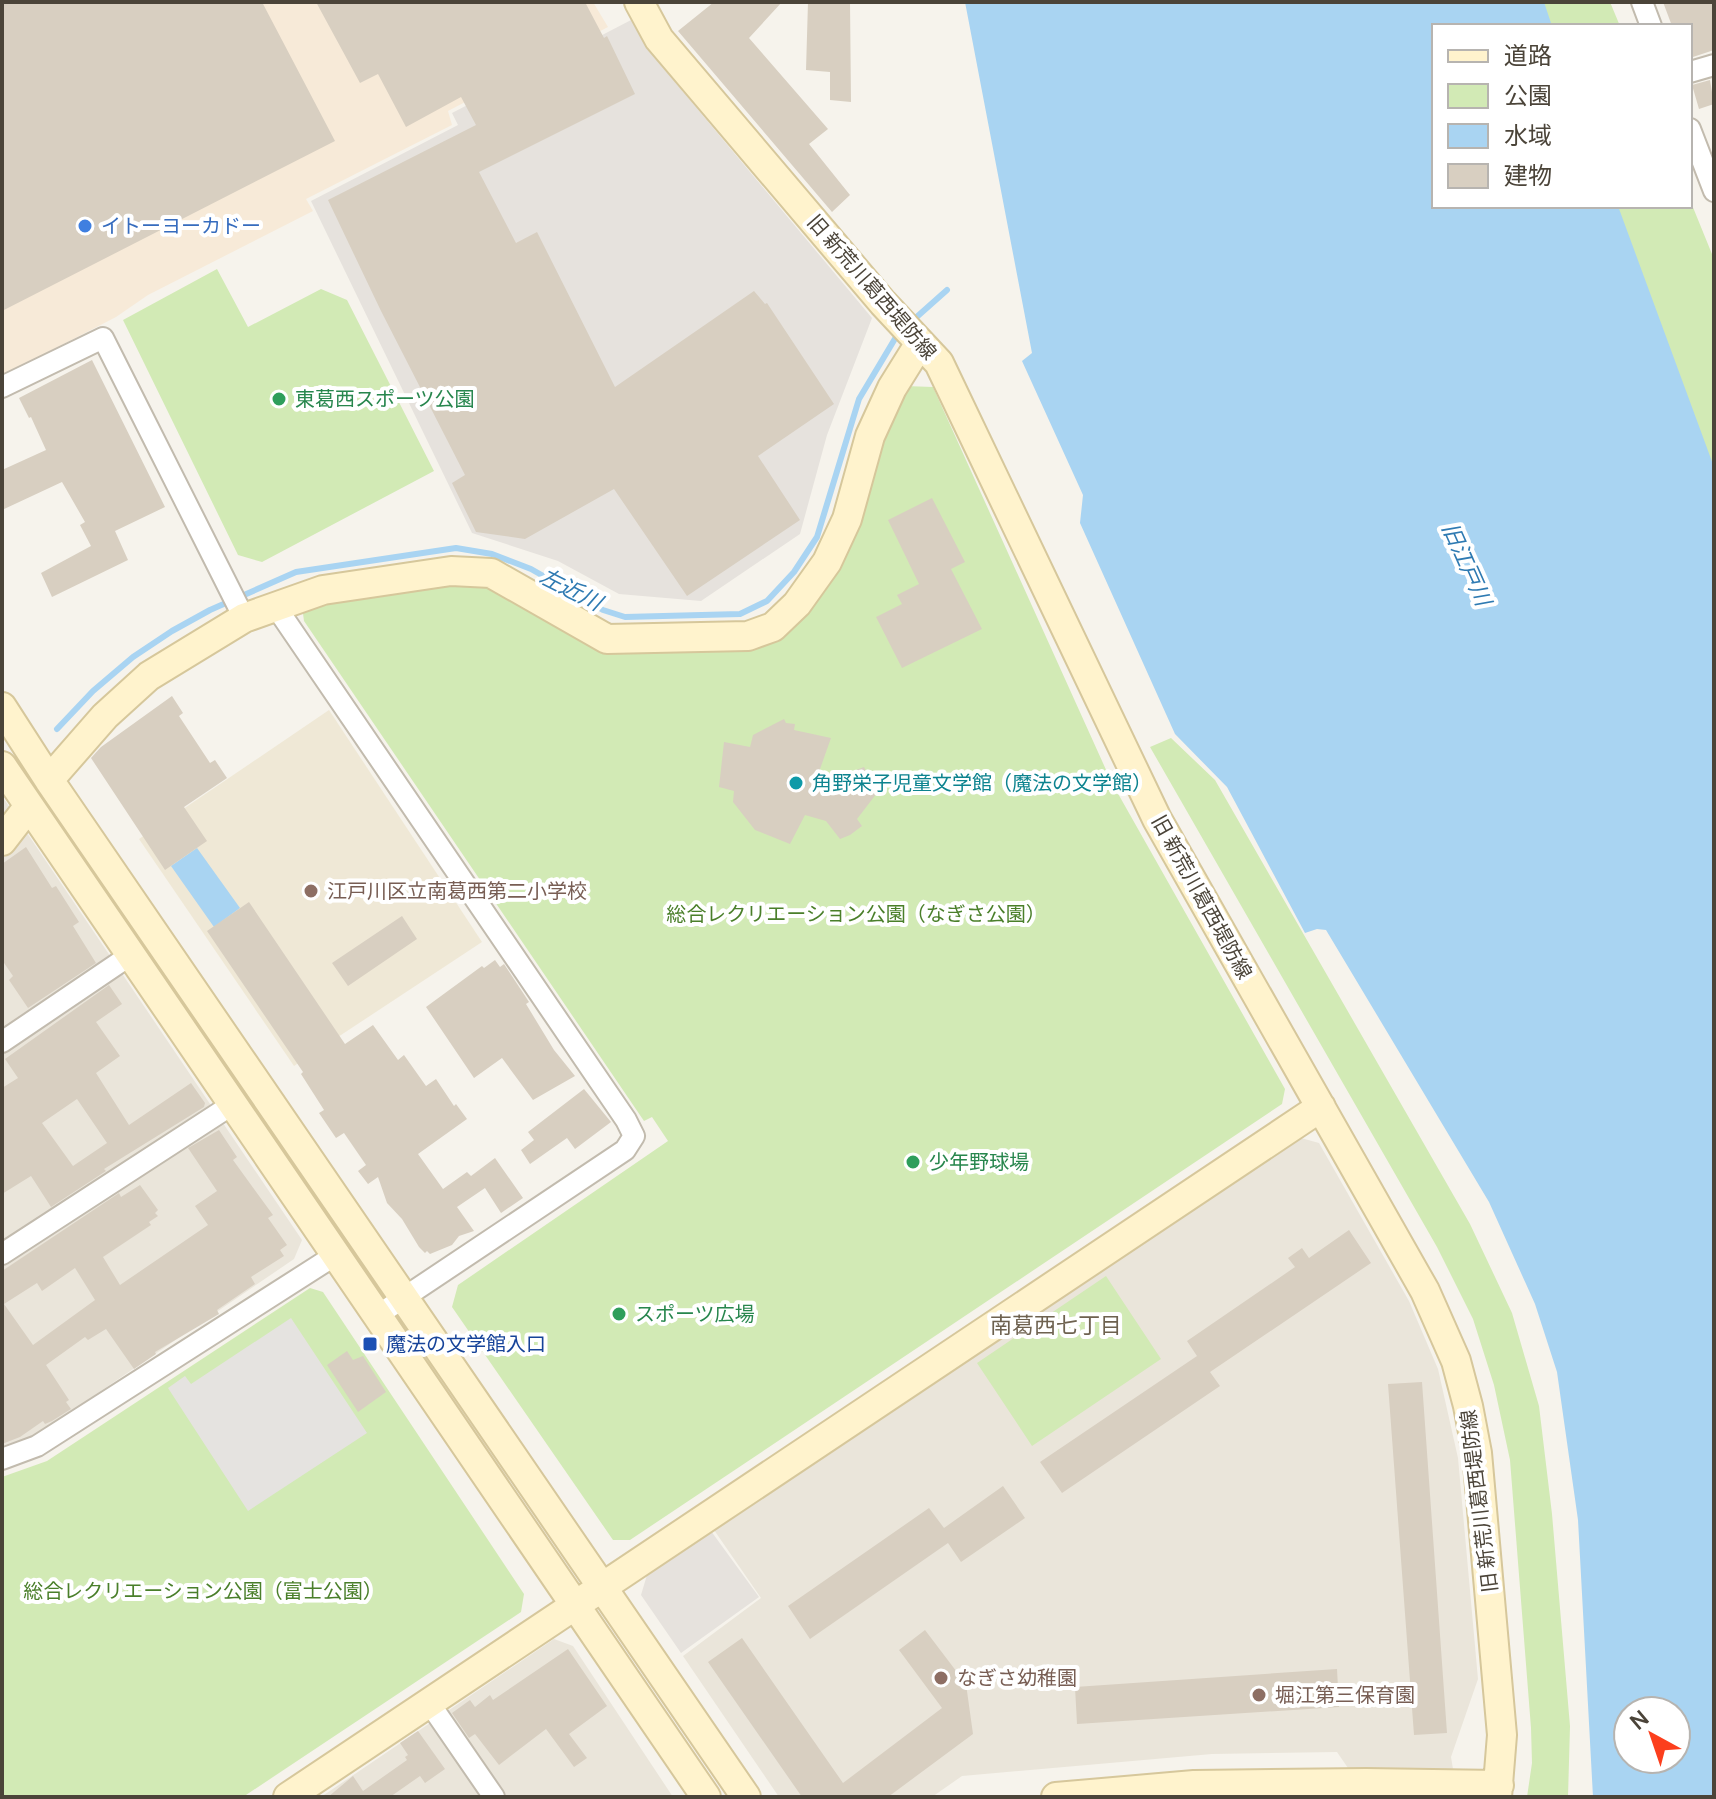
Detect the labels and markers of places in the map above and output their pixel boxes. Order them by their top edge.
place label: イトーヨーカドー [101,212,261,239]
marker: イトーヨーカドー [76,217,94,235]
place label: 東葛西スポーツ公園 [295,385,475,412]
marker: 東葛西スポーツ公園 [270,390,288,408]
place label: 角野栄子児童文学館（魔法の文学館） [812,769,1152,796]
marker: 角野栄子児童文学館（魔法の文学館） [787,774,805,792]
place label: 江戸川区立南葛西第二小学校 [327,877,587,904]
marker: 江戸川区立南葛西第二小学校 [302,882,320,900]
place label: 少年野球場 [929,1148,1029,1175]
marker: 少年野球場 [904,1153,922,1171]
place label: スポーツ広場 [635,1300,755,1327]
marker: スポーツ広場 [610,1305,628,1323]
place label: 魔法の文学館入口 [386,1330,546,1357]
marker: 魔法の文学館入口 [361,1335,379,1353]
place label: なぎさ幼稚園 [957,1664,1077,1691]
marker: なぎさ幼稚園 [932,1669,950,1687]
place label: 堀江第三保育園 [1275,1681,1415,1708]
marker: 堀江第三保育園 [1250,1686,1268,1704]

